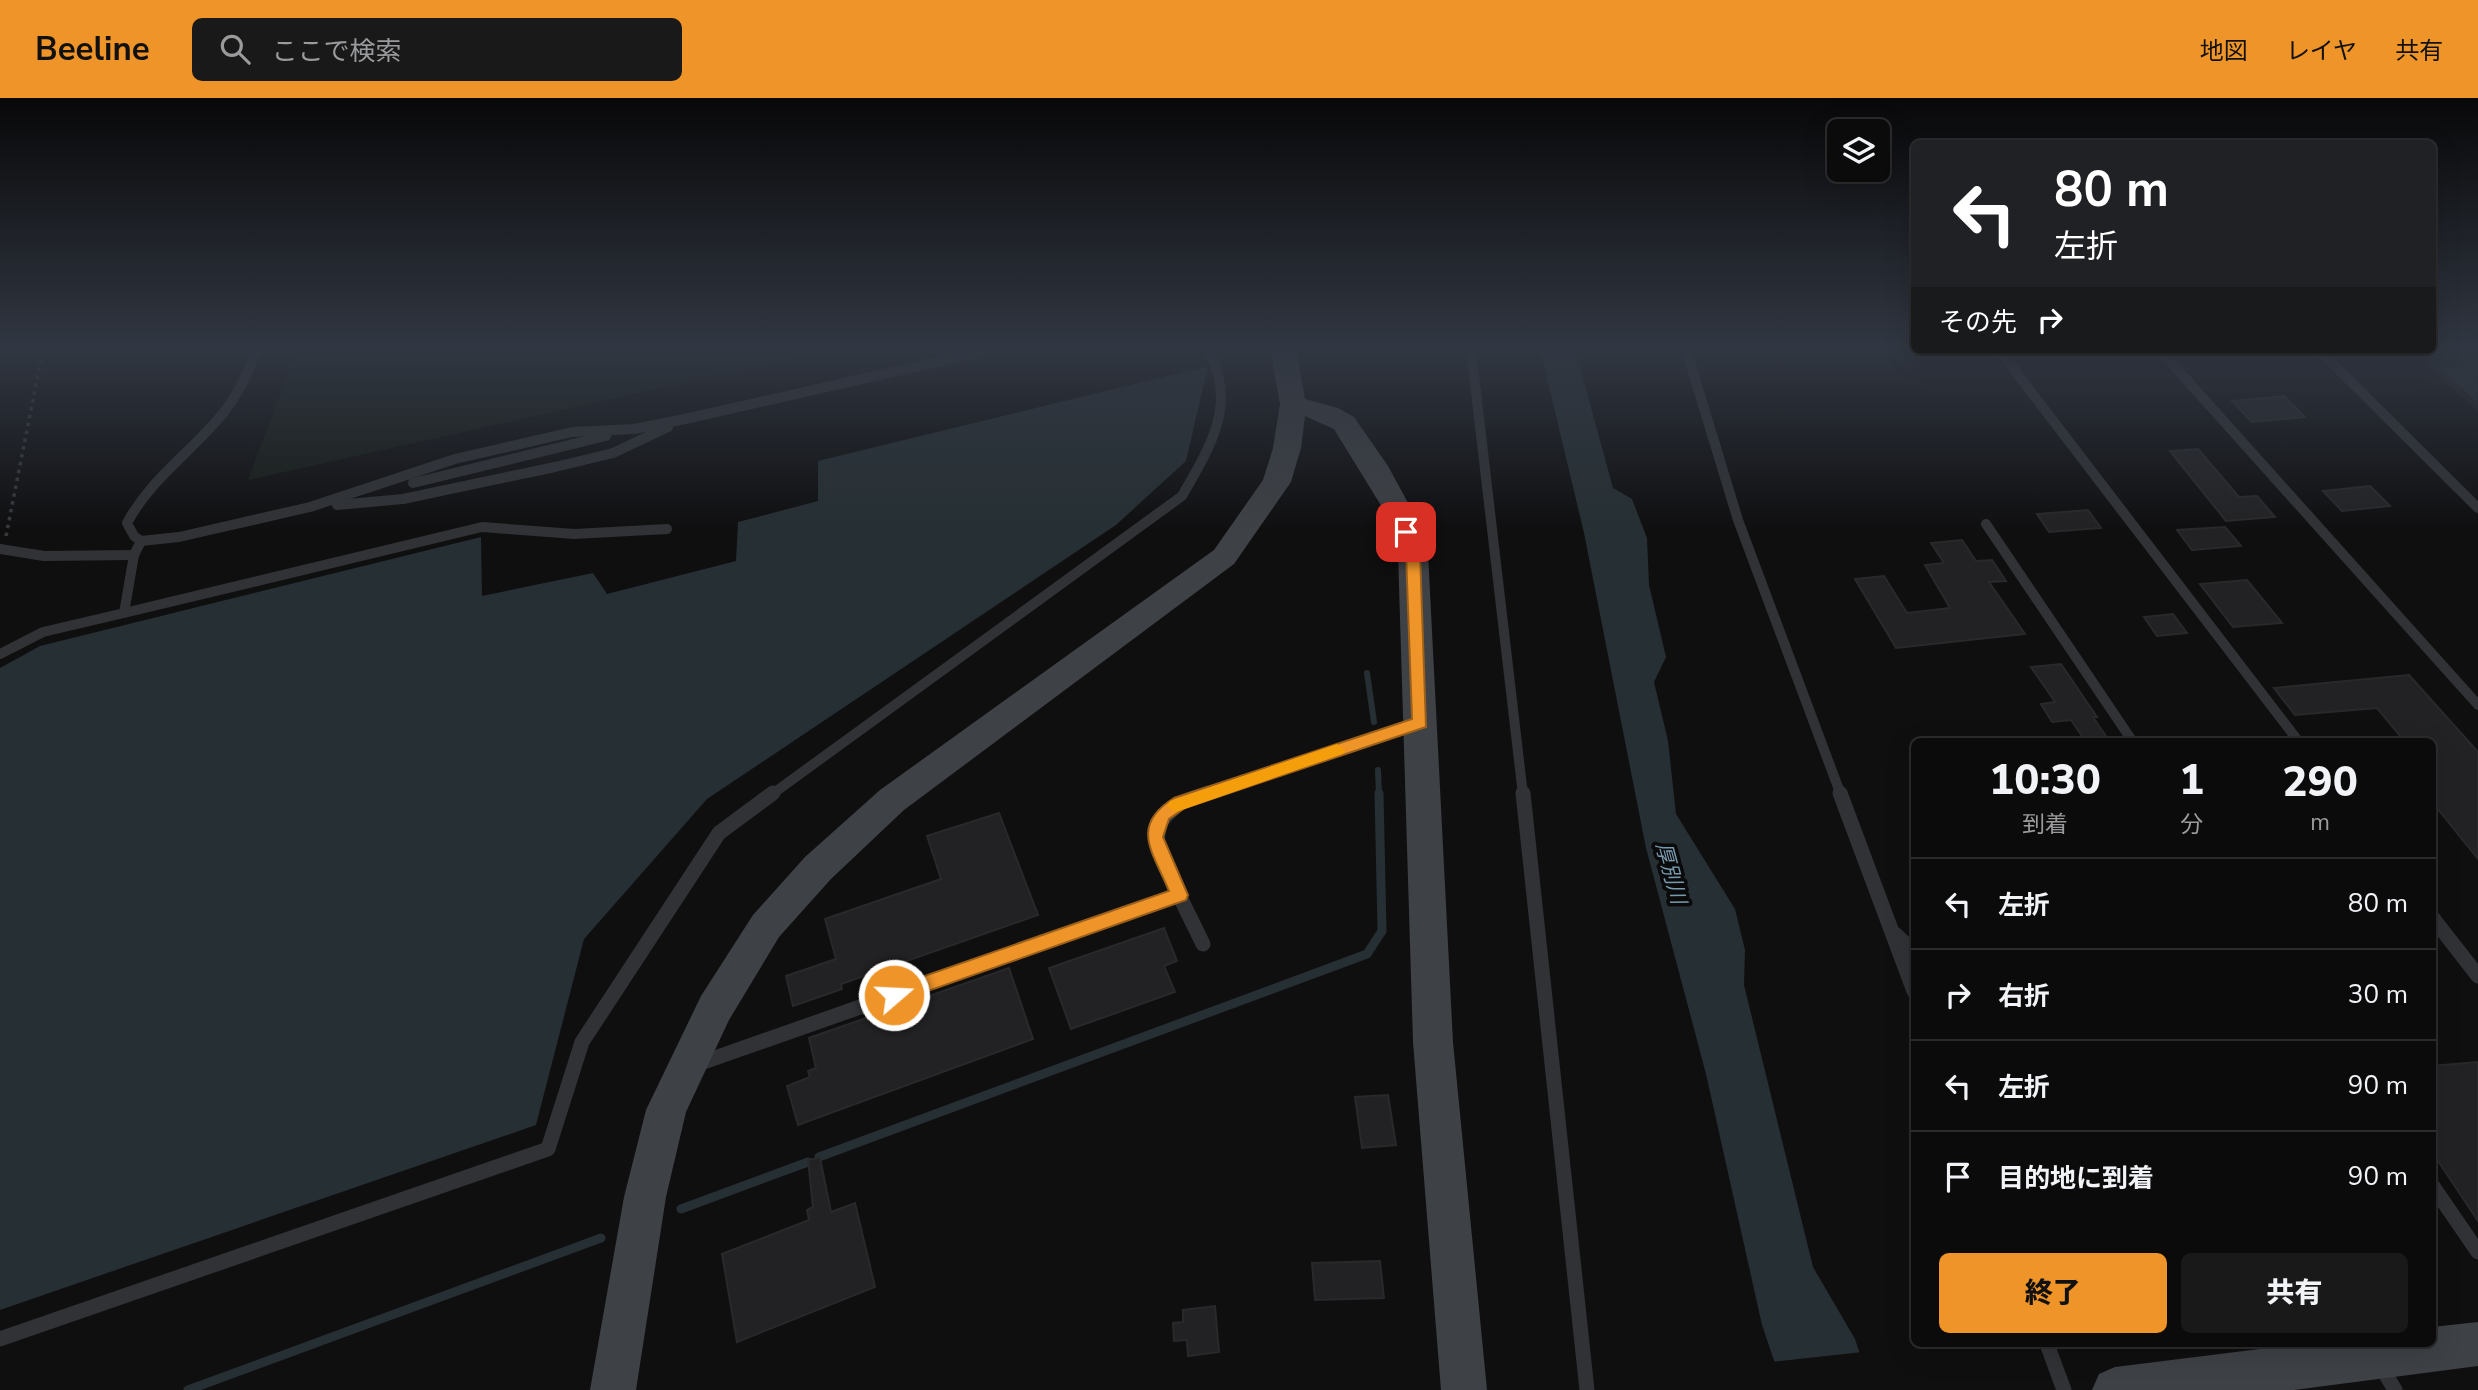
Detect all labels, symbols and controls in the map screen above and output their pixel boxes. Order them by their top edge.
search box [192,18,682,81]
text: Beeline [35,27,150,72]
icon: search [216,30,254,68]
text: ここで検索 [272,34,402,69]
text: 地図 [2200,35,2248,67]
text: レイヤ [2286,35,2357,67]
text: 共有 [2395,35,2443,67]
map controls [1827,119,1890,182]
button: layers [1827,119,1890,182]
text: 80 m [2054,156,2169,223]
icon: left [1939,168,2030,259]
text: 左折 [2054,225,2118,268]
icon: right [2031,301,2069,339]
text: その先 [1939,305,2017,340]
pin [1376,502,1436,562]
icon: arrive [1387,513,1425,551]
text: 10:30 [1989,752,2101,809]
text: 1 [2179,752,2204,809]
text: 290 [2282,754,2358,811]
text: m [2310,807,2330,838]
text: 到着 [2022,809,2068,840]
text: 分 [2180,809,2203,840]
water label: 厚別川 [1649,839,1693,909]
icon: left [1939,885,1977,923]
text: 80 m [2348,886,2408,921]
text: 左折 [1998,888,2050,923]
position arrow [857,958,931,1032]
icon: right [1939,976,1977,1014]
text: 30 m [2348,977,2408,1012]
text: 右折 [1998,979,2050,1014]
icon: left [1939,1067,1977,1105]
text: 90 m [2348,1068,2408,1103]
text: 左折 [1998,1070,2050,1105]
icon: arrive [1939,1158,1977,1196]
text: 90 m [2348,1159,2408,1194]
text: 目的地に到着 [1998,1161,2154,1196]
button: 終了 [1939,1253,2167,1333]
button: 共有 [2181,1253,2408,1333]

